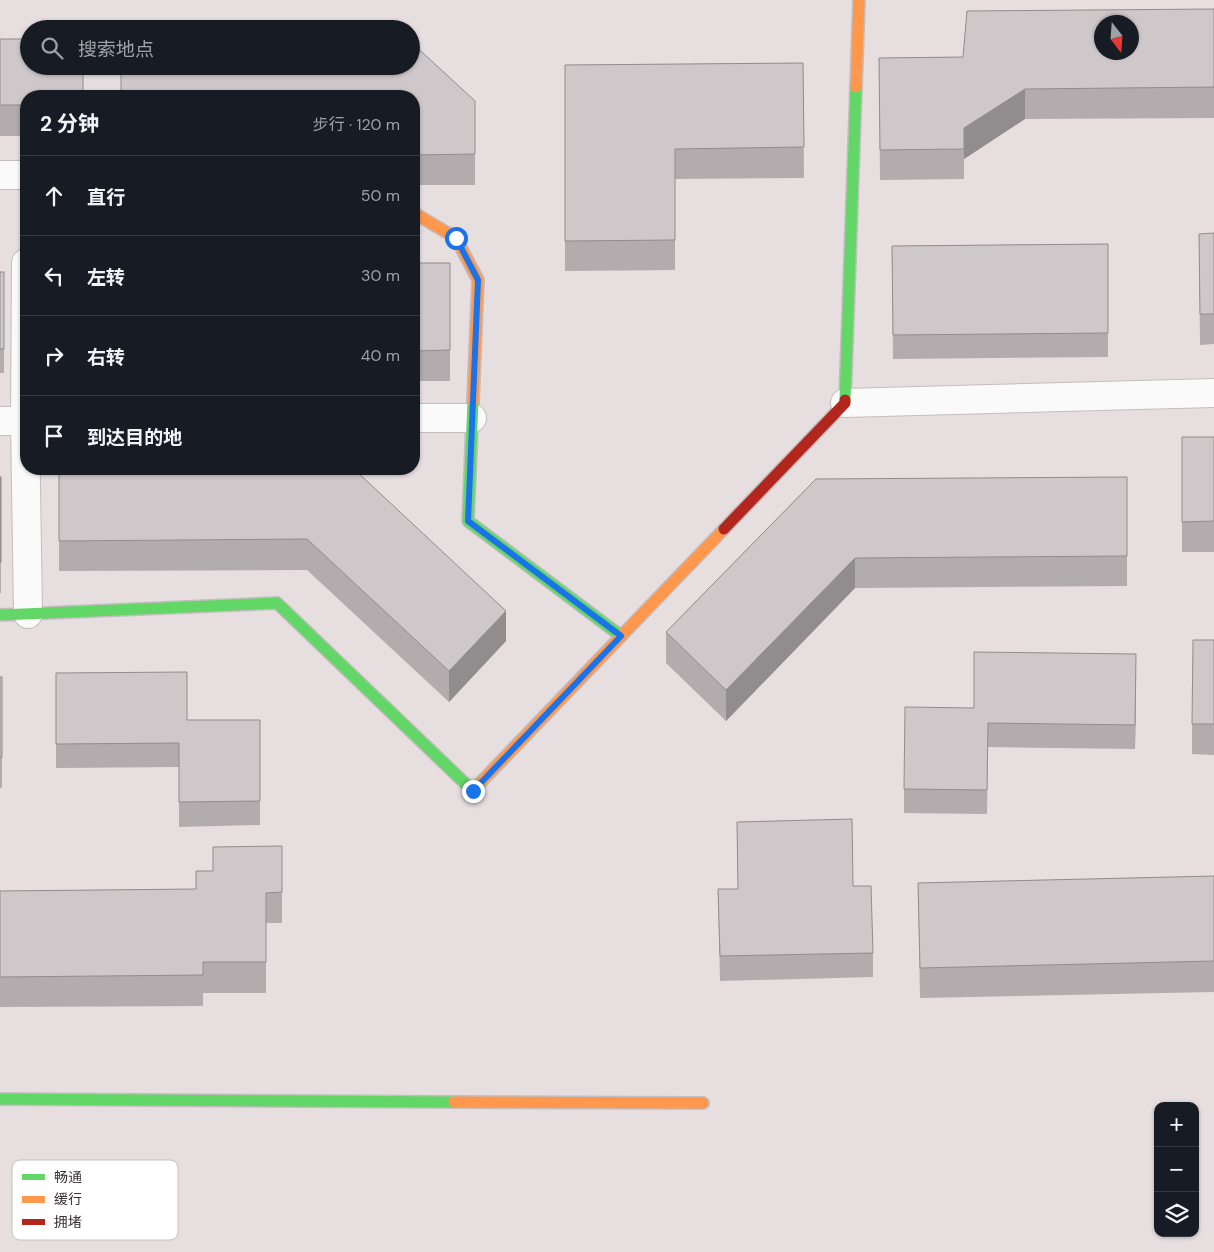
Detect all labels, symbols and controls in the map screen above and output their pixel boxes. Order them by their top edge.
north arrow [1094,15,1139,60]
search box [20,20,420,75]
icon: search [38,34,66,62]
text: 搜索地点 [78,37,154,62]
text: 2 分钟 [40,110,99,138]
text: 步行 · 120 m [313,114,400,135]
icon: ahead [40,182,68,210]
text: 直行 [87,185,125,210]
text: 50 m [361,185,400,206]
route start [445,227,468,250]
icon: left [40,262,68,290]
text: 左转 [87,265,125,290]
text: 30 m [361,265,400,286]
icon: right [40,342,68,370]
text: 右转 [87,345,125,370]
text: 40 m [361,345,400,366]
icon: arrive [40,422,68,450]
text: 到达目的地 [87,425,182,450]
route end [462,780,485,803]
map controls [1154,1102,1199,1237]
button: + [1154,1102,1199,1147]
button: − [1154,1147,1199,1192]
legend [12,1160,178,1240]
text: 畅通 [54,1168,82,1186]
text: 缓行 [54,1190,82,1208]
button: layers [1154,1192,1199,1237]
text: 拥堵 [54,1213,82,1231]

